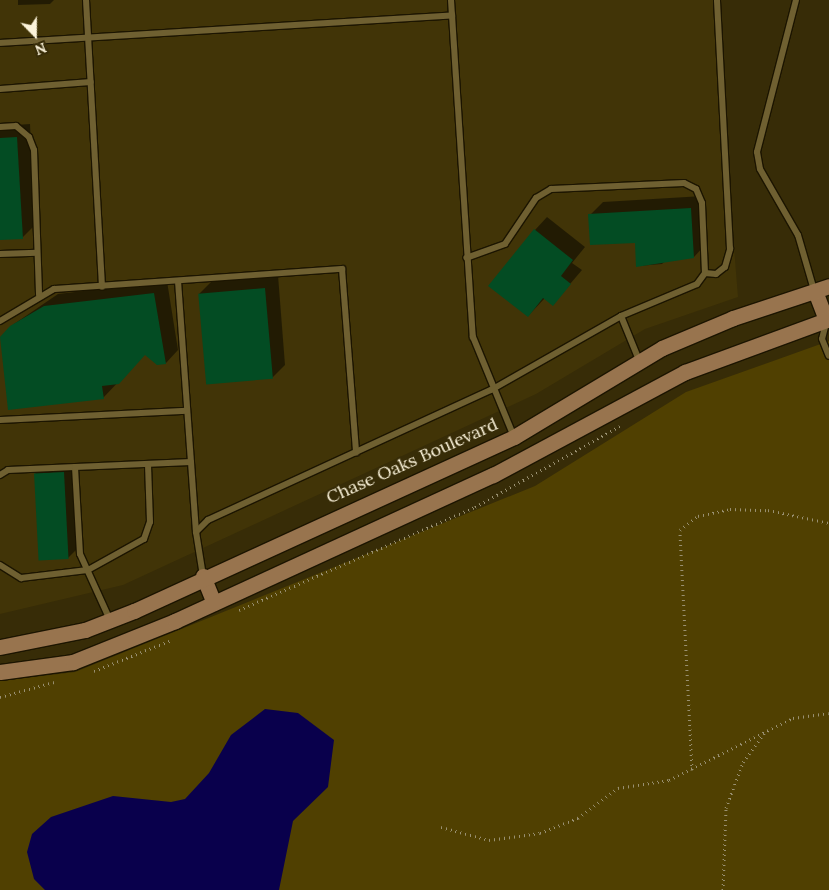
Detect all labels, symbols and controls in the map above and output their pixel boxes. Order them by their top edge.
north arrow [10,10,60,60]
text: N [32,39,49,59]
street label: Chase Oaks Boulevard [323,413,501,509]

